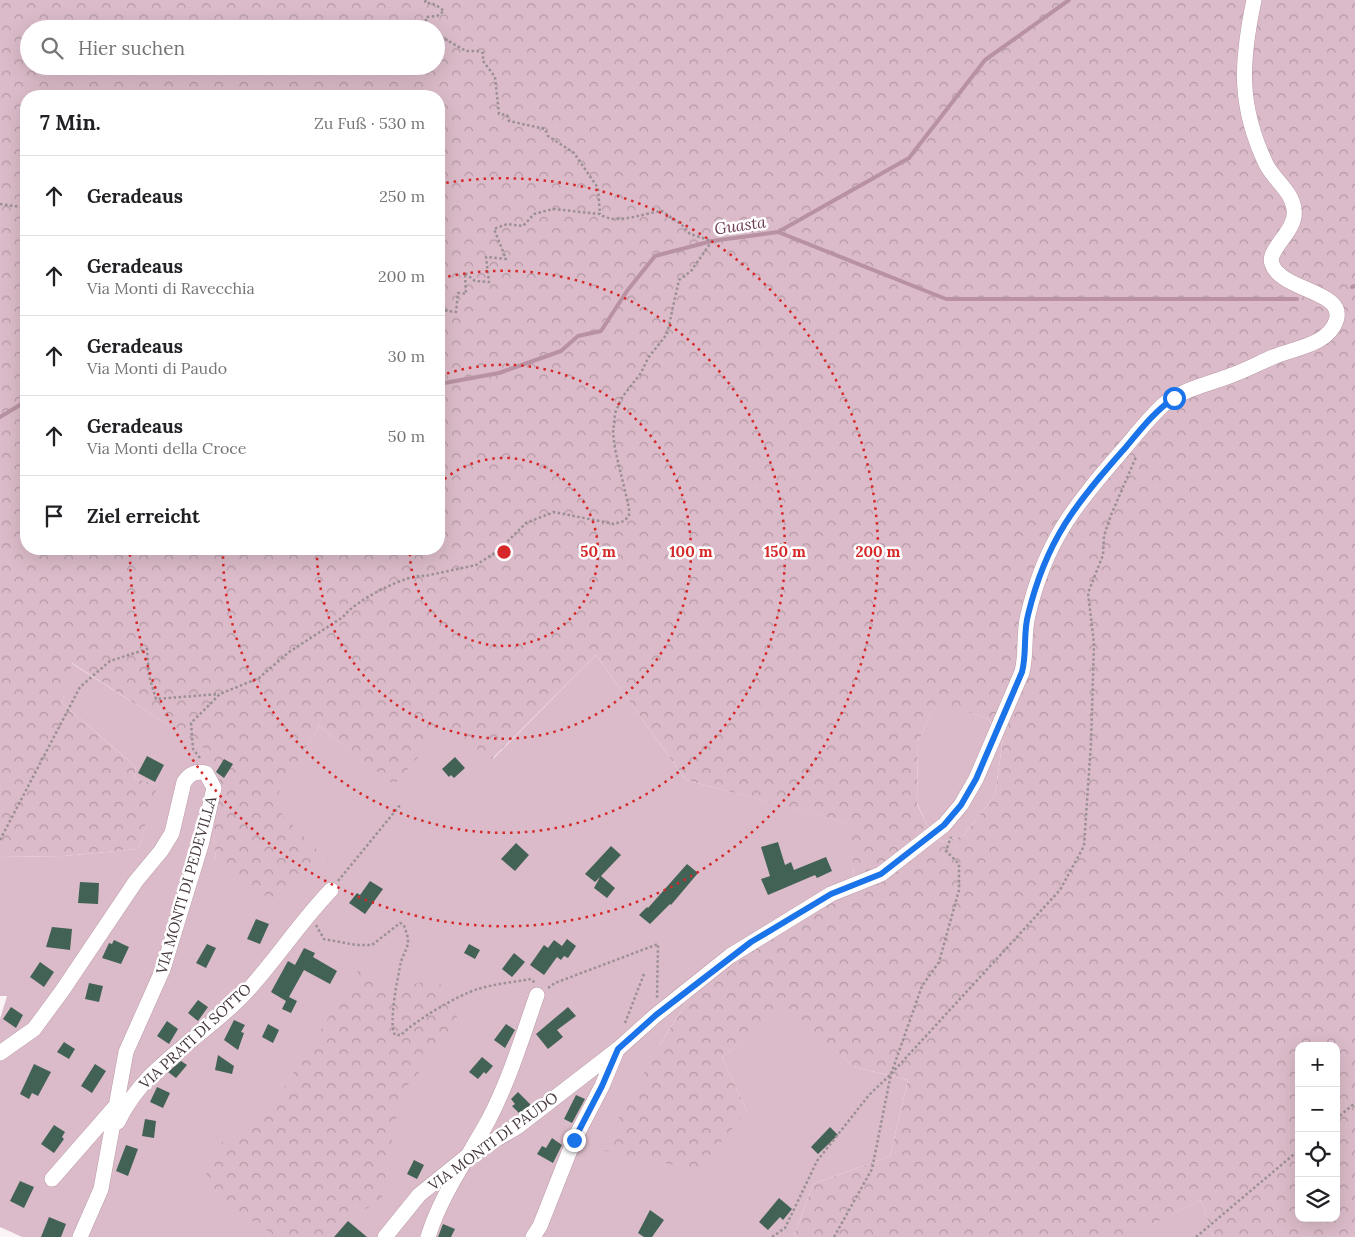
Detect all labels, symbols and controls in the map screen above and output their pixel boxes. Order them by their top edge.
search box [20,20,445,75]
icon: search [38,34,66,62]
text: Hier suchen [78,36,185,60]
text: 7 Min. [40,109,101,136]
text: Zu Fuß · 530 m [314,113,425,133]
icon: ahead [40,182,68,210]
text: Geradeaus [87,184,183,208]
text: 250 m [379,186,425,206]
water label: Guasta [713,211,767,239]
text: Geradeaus [87,254,183,278]
icon: ahead [40,262,68,290]
text: 200 m [378,266,425,286]
text: Via Monti di Ravecchia [87,278,255,298]
text: Geradeaus [87,334,183,358]
icon: ahead [40,342,68,370]
text: 30 m [388,346,425,366]
text: Via Monti di Paudo [87,358,227,378]
route start [1163,387,1186,410]
text: Geradeaus [87,414,183,438]
icon: ahead [40,422,68,450]
text: 50 m [388,426,425,446]
text: Via Monti della Croce [87,438,246,458]
icon: arrive [40,502,68,530]
text: Ziel erreicht [87,504,200,528]
text: 50 m [580,542,616,561]
text: 100 m [670,542,713,561]
text: 150 m [764,542,806,561]
text: 200 m [856,542,901,561]
centre of rings [495,543,513,561]
street label: VIA MONTI DI PEDEVILLA [151,793,221,977]
street label: VIA PRATI DI SOTTO [134,979,255,1094]
map controls [1295,1042,1340,1222]
button: + [1295,1042,1340,1087]
button: − [1295,1087,1340,1132]
street label: VIA MONTI DI PAUDO [424,1088,562,1195]
route end [563,1129,586,1152]
button: locate [1295,1132,1340,1177]
button: layers [1295,1177,1340,1222]

